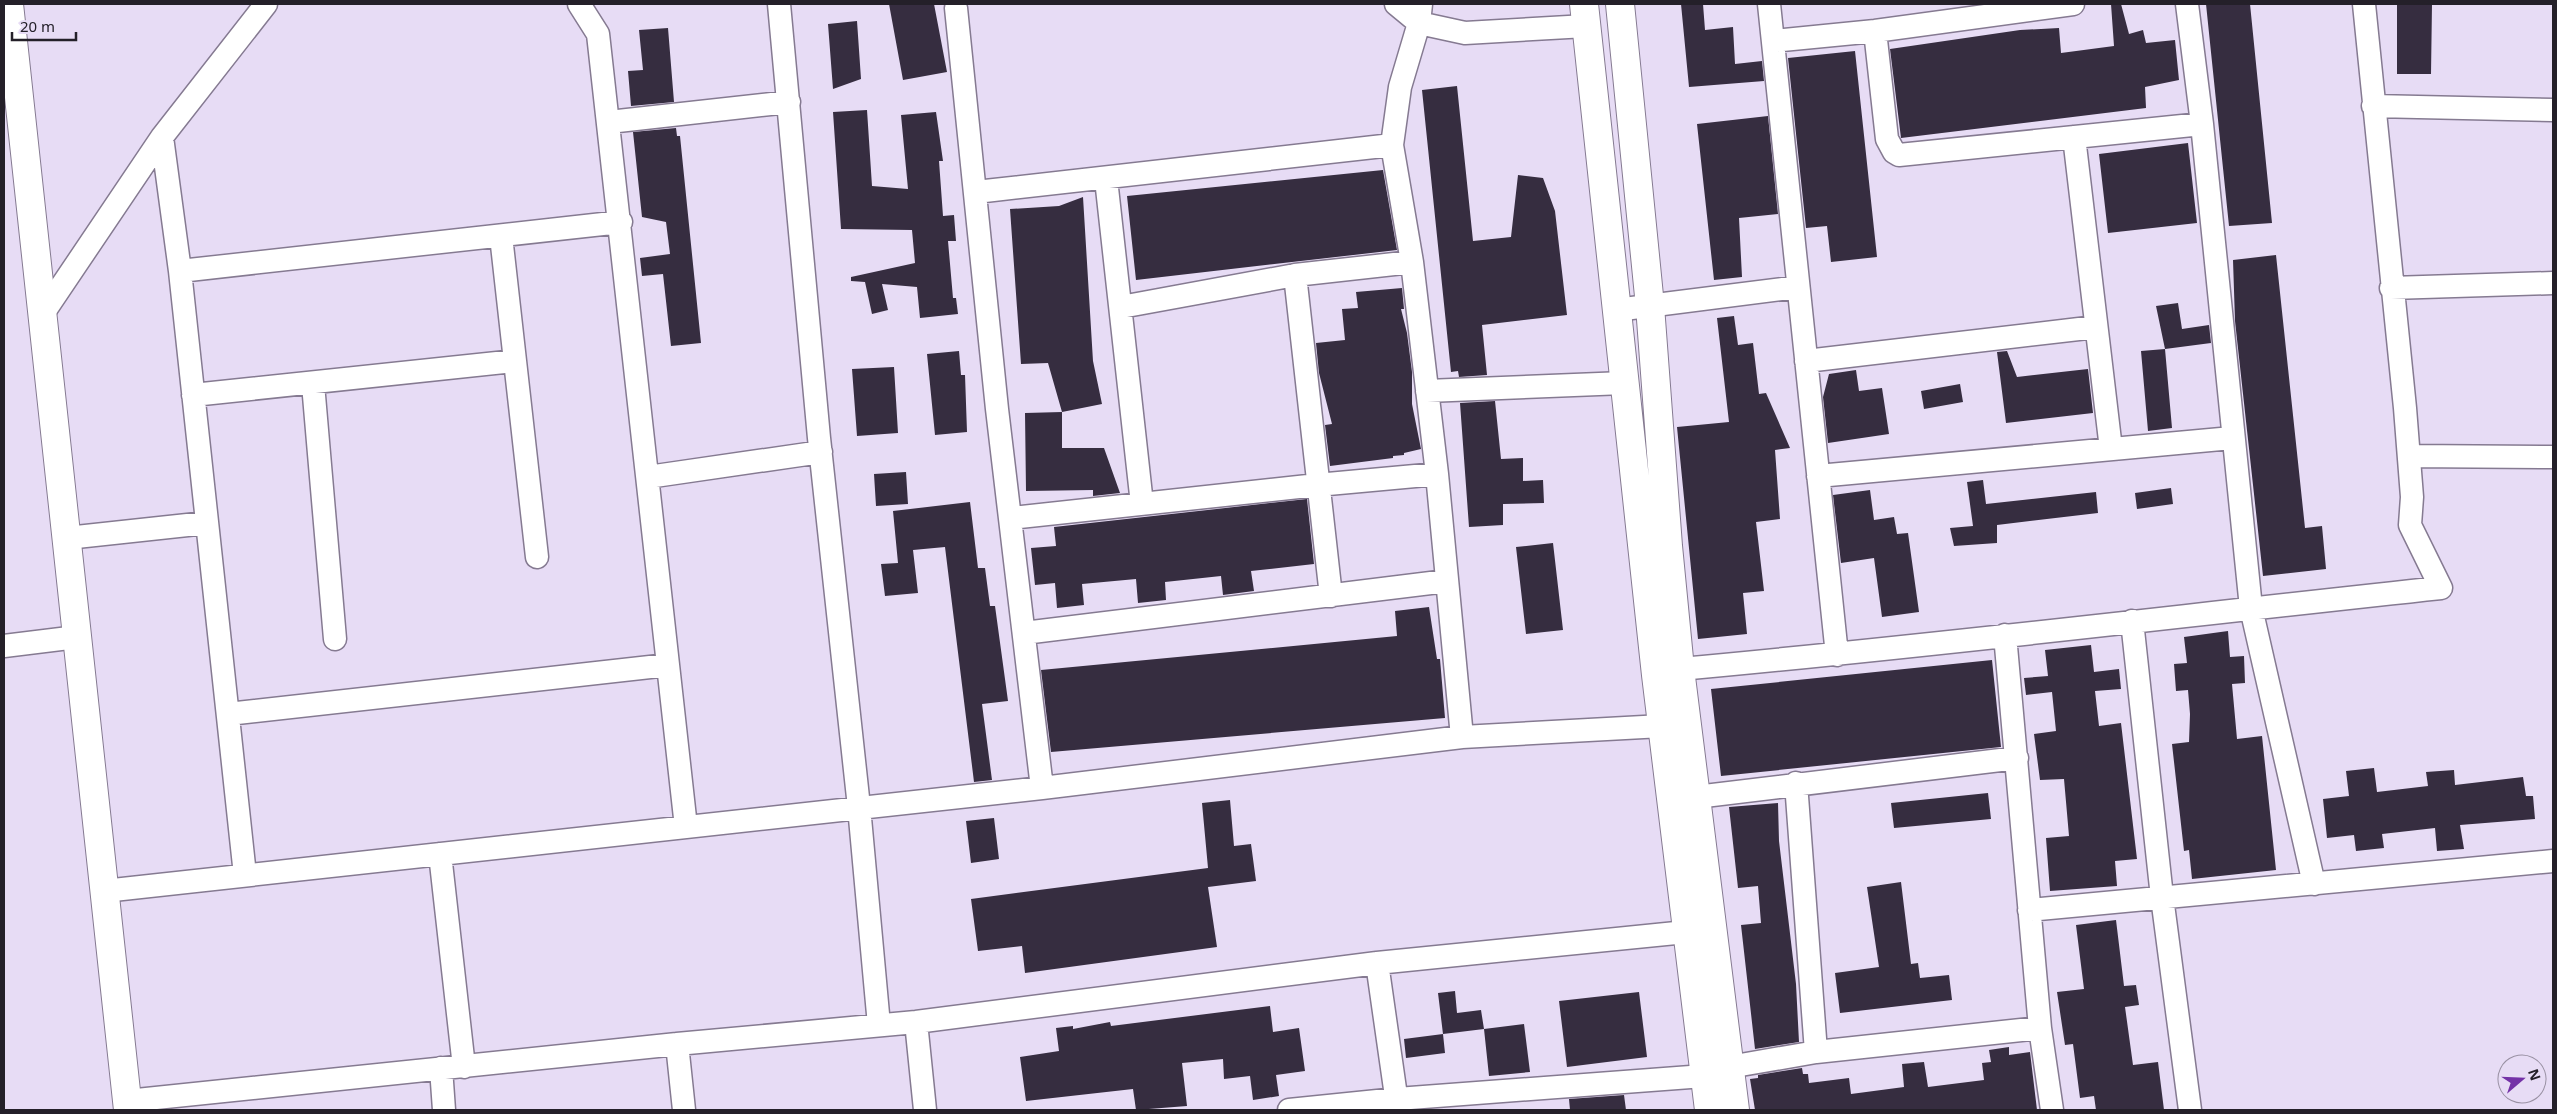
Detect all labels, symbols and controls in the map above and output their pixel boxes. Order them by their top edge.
scale bar [12,10,76,42]
text: 20 m [20,16,55,36]
north arrow [2497,1054,2547,1104]
text: N [2524,1066,2546,1083]

